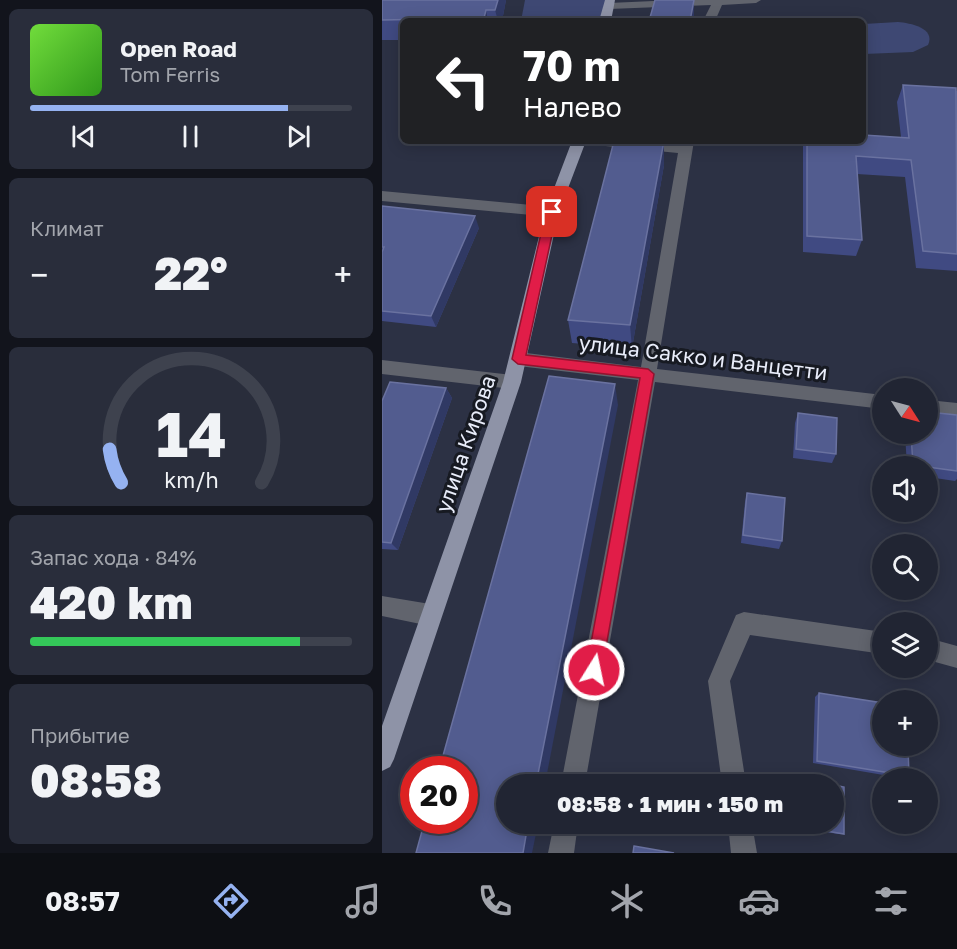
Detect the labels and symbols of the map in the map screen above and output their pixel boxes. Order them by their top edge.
pin [526,186,577,237]
street label: улица Сакко и Ванцетти [577,329,829,385]
street label: улица Кирова [429,372,501,516]
north arrow [872,378,938,444]
position arrow [562,638,626,702]
speed limit sign: 20 [400,756,478,834]

